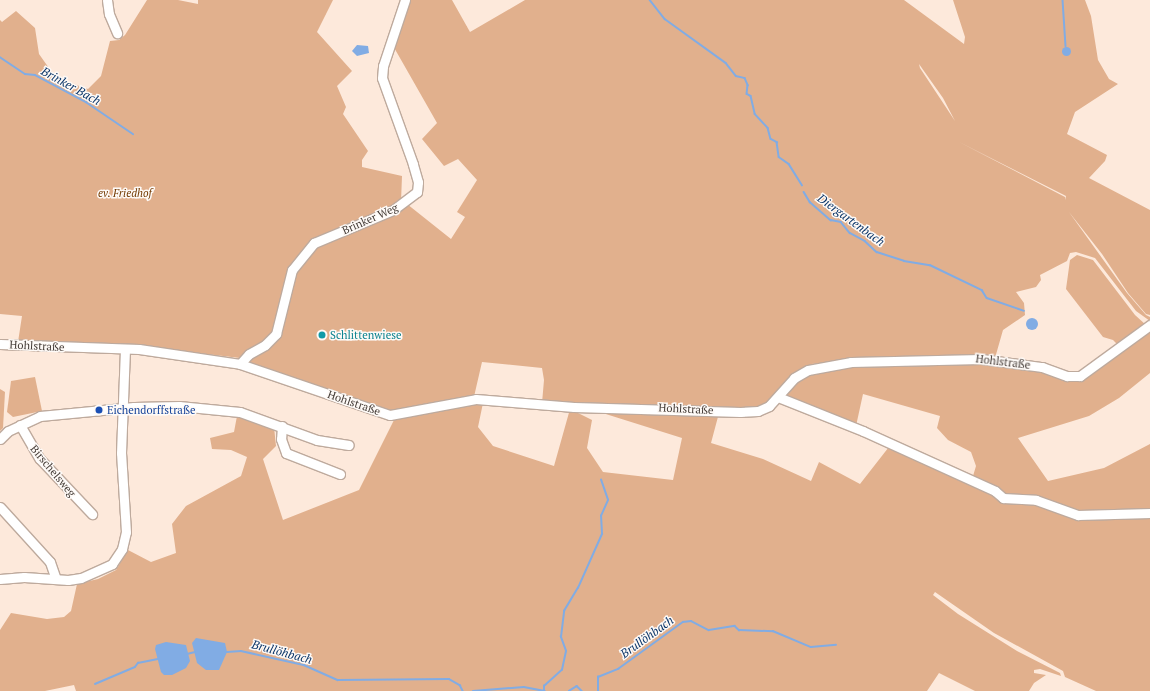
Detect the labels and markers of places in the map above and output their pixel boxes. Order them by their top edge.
place label: Schlittenwiese [330,328,401,342]
marker: Schlittenwiese [317,330,327,340]
place label: Eichendorffstraße [107,403,195,417]
marker: Eichendorffstraße [94,405,104,415]

